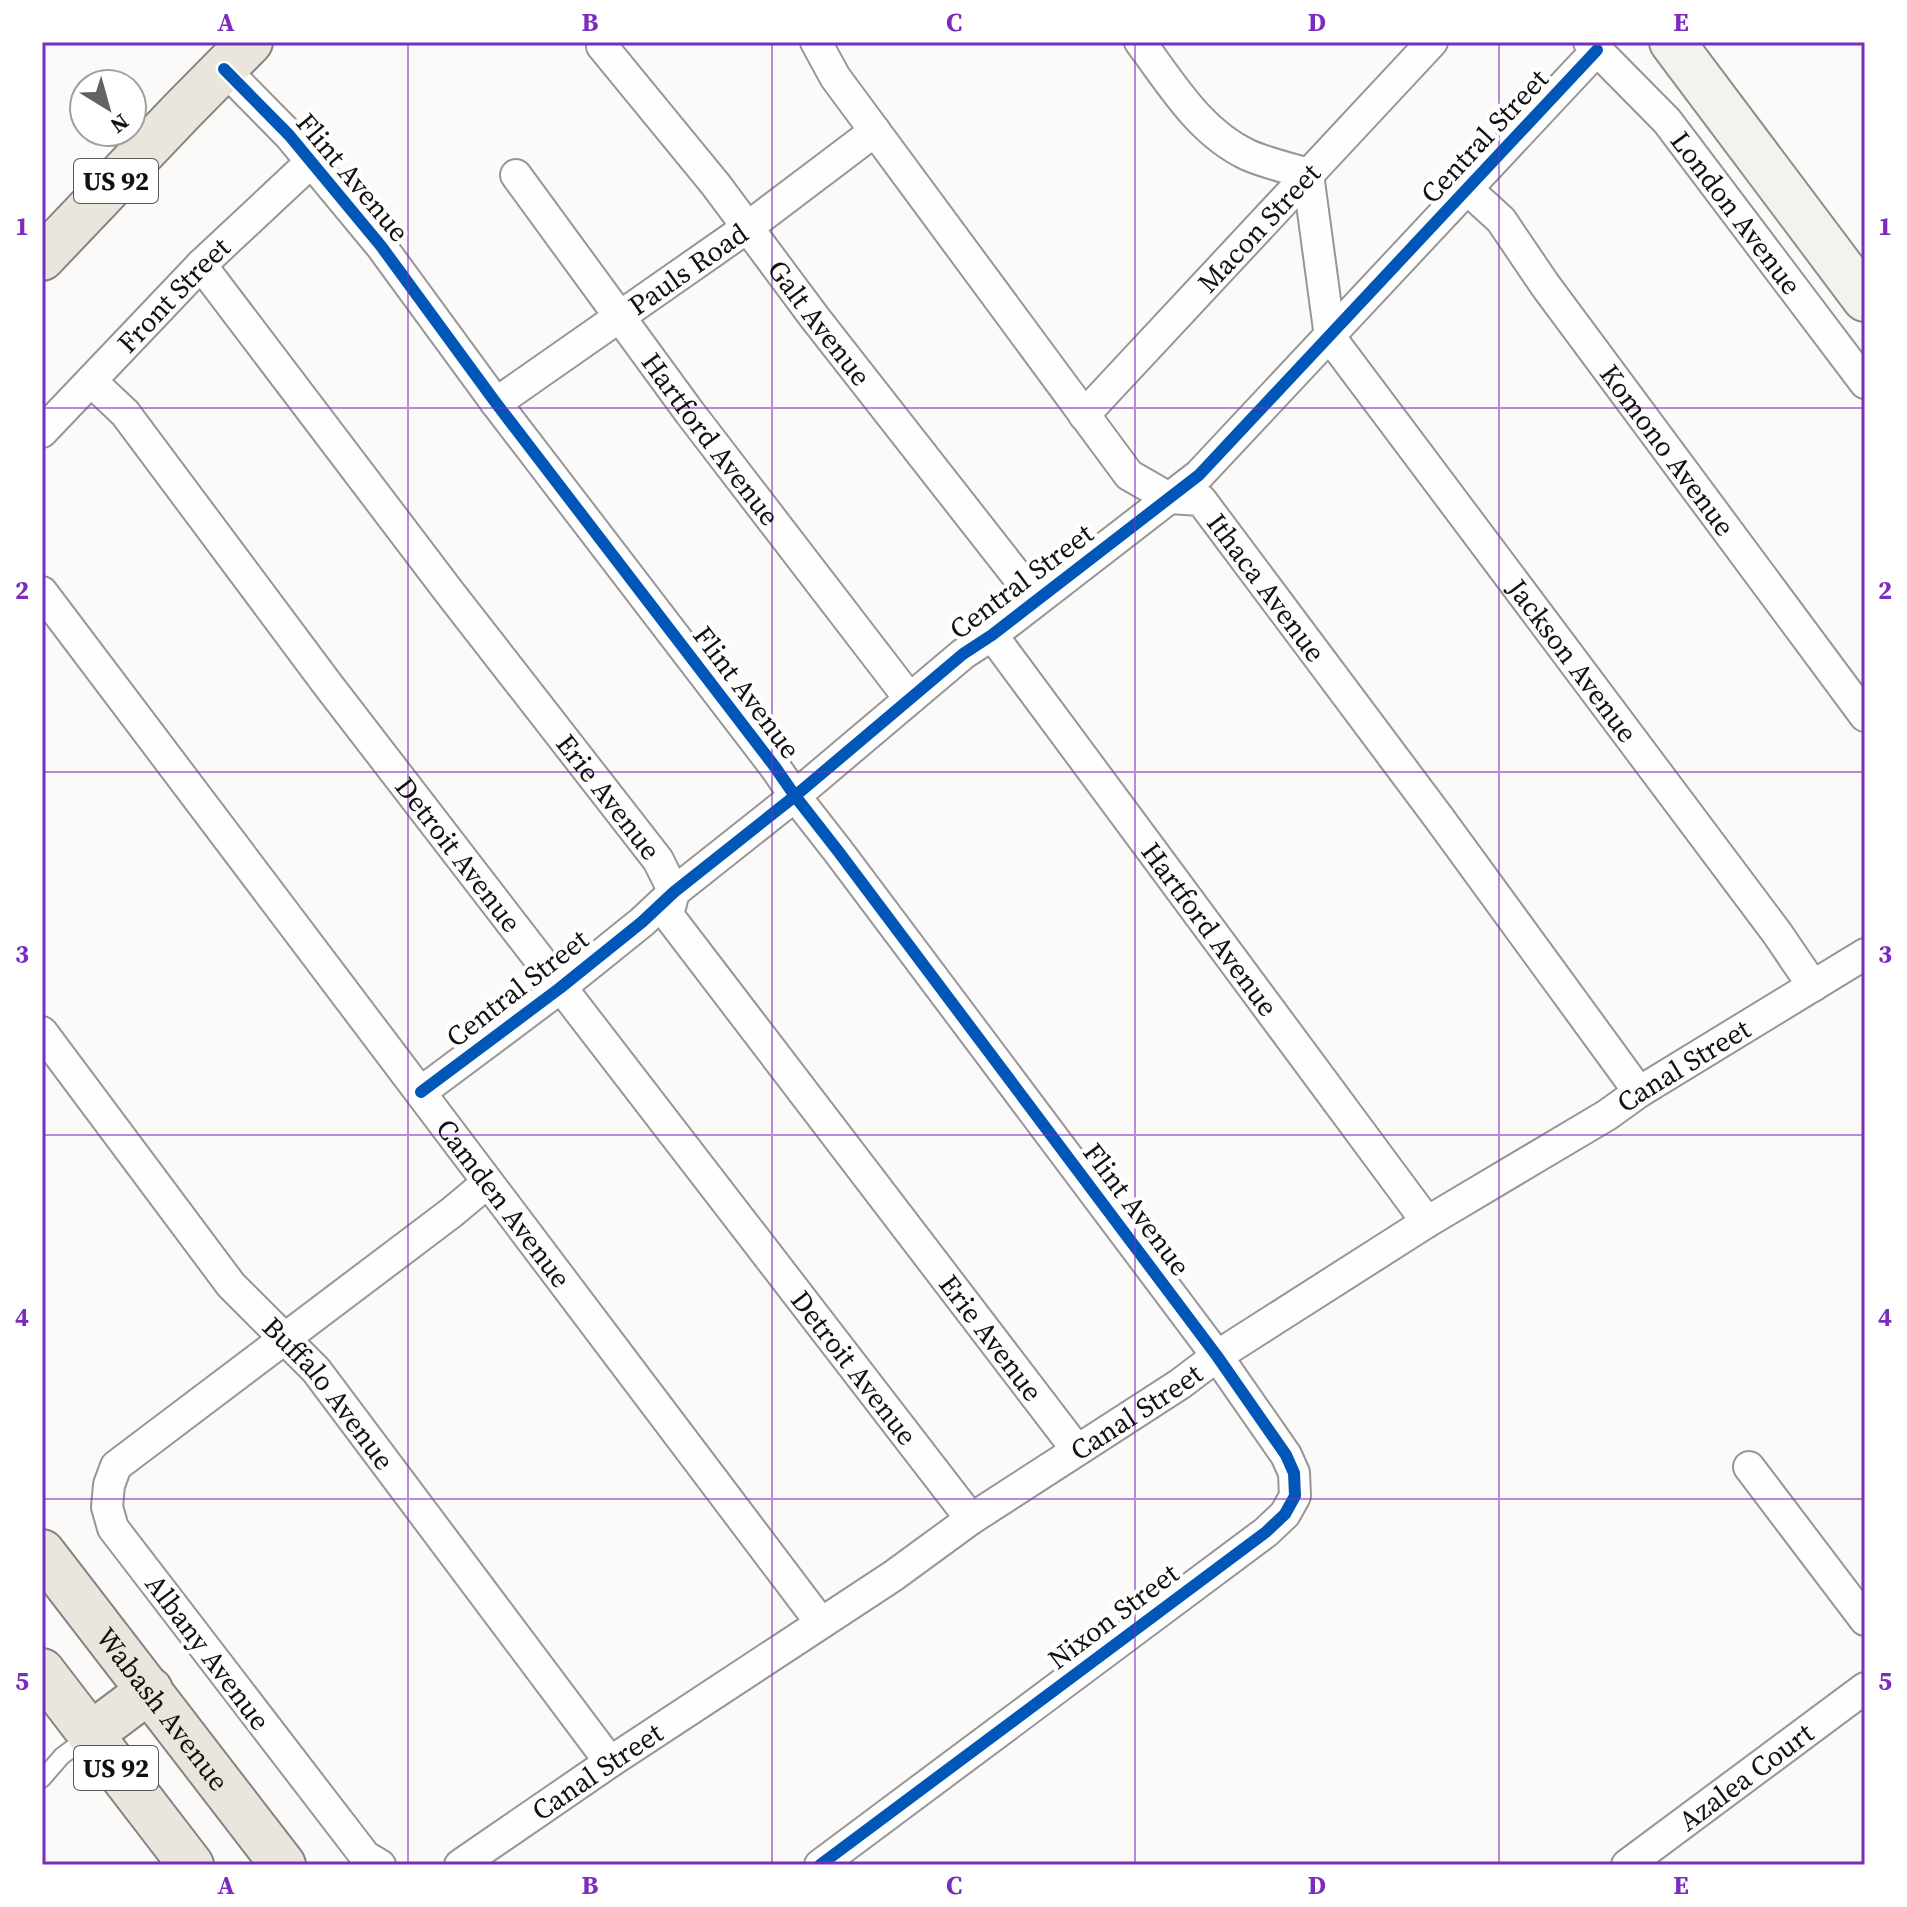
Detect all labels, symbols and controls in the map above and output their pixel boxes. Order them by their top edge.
text: A [217,4,235,40]
text: B [582,4,599,40]
text: C [946,4,962,40]
text: D [1308,4,1326,40]
text: E [1673,4,1689,40]
street label: Central Street [1412,60,1557,211]
north arrow [68,68,148,148]
street label: Flint Avenue [288,105,418,249]
text: N [105,107,135,141]
street label: London Avenue [1662,123,1810,302]
street label: Macon Street [1189,154,1329,301]
road number: US 92 [74,159,158,203]
text: 1 [15,208,29,244]
text: 1 [1878,208,1892,244]
street label: Pauls Road [621,214,755,324]
street label: Front Street [108,228,239,361]
street label: Galt Avenue [759,252,880,394]
street label: Hartford Avenue [633,345,789,533]
street label: Komono Avenue [1591,356,1744,544]
street label: Ithaca Avenue [1198,505,1335,670]
street label: Central Street [941,514,1101,648]
street label: Jackson Avenue [1498,570,1647,750]
text: 2 [15,572,29,608]
text: 2 [1878,572,1892,608]
street label: Flint Avenue [684,618,810,766]
street label: Erie Avenue [548,726,670,867]
street label: Detroit Avenue [387,769,530,940]
street label: Hartford Avenue [1133,834,1287,1024]
street label: Central Street [438,920,597,1056]
text: 3 [15,936,29,972]
text: 3 [1878,936,1892,972]
street label: Canal Street [1609,1009,1758,1121]
street label: Camden Avenue [428,1111,580,1295]
street label: Flint Avenue [1074,1135,1200,1283]
street label: Erie Avenue [931,1267,1052,1409]
street label: Detroit Avenue [782,1282,926,1453]
text: 4 [15,1299,29,1335]
text: 4 [1878,1299,1892,1335]
street label: Buffalo Avenue [254,1308,403,1478]
street label: Canal Street [1063,1354,1211,1469]
street label: Nixon Street [1040,1554,1187,1678]
street label: Albany Avenue [137,1566,279,1738]
street label: Wabash Avenue [88,1619,238,1798]
text: 5 [15,1663,29,1699]
text: 5 [1878,1663,1892,1699]
street label: Canal Street [524,1713,671,1829]
street label: Azalea Court [1670,1713,1822,1839]
road number: US 92 [74,1746,158,1790]
text: A [217,1867,235,1903]
text: B [582,1867,599,1903]
text: C [946,1867,962,1903]
text: D [1308,1867,1326,1903]
text: E [1673,1867,1689,1903]

